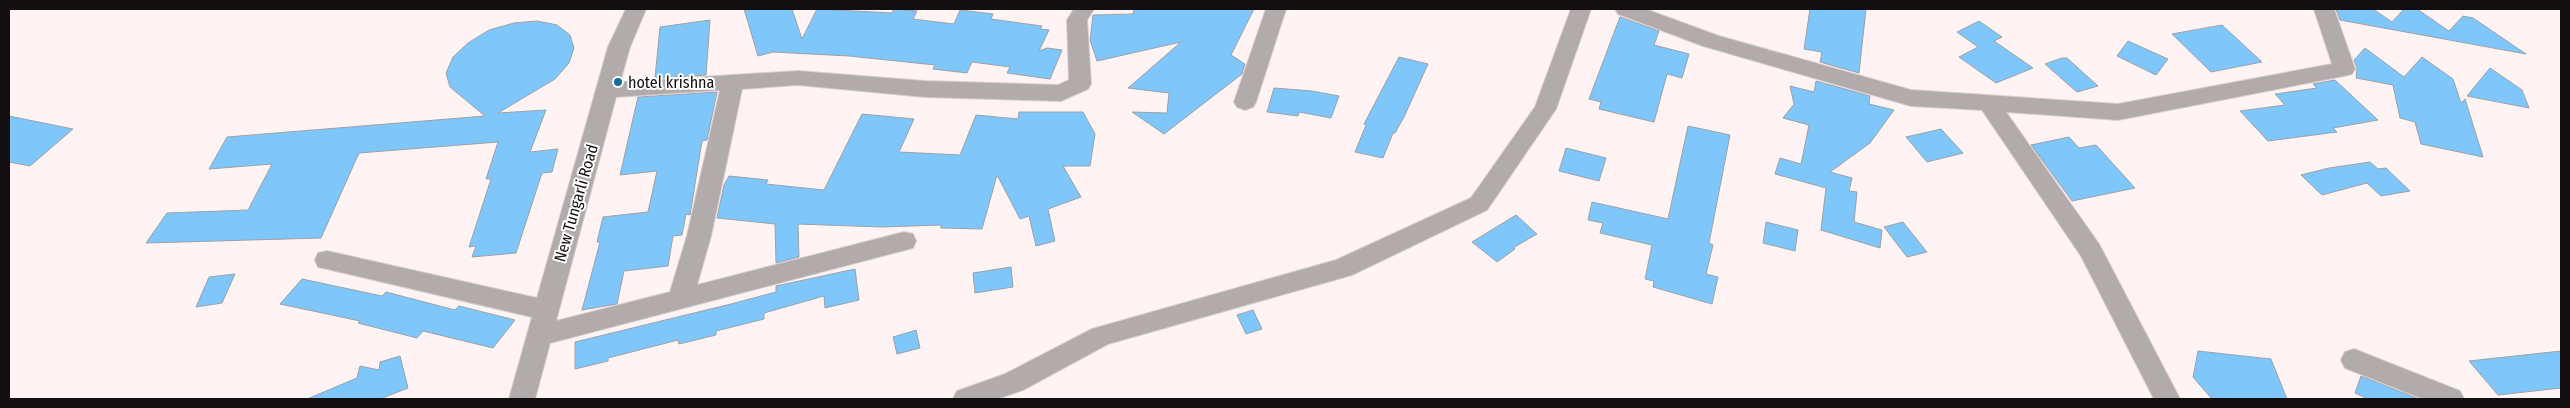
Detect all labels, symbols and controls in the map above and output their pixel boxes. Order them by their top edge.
place label: hotel krishna [628,73,714,92]
marker: hotel krishna [612,76,624,88]
street label: New Tungarli Road [550,142,602,264]

